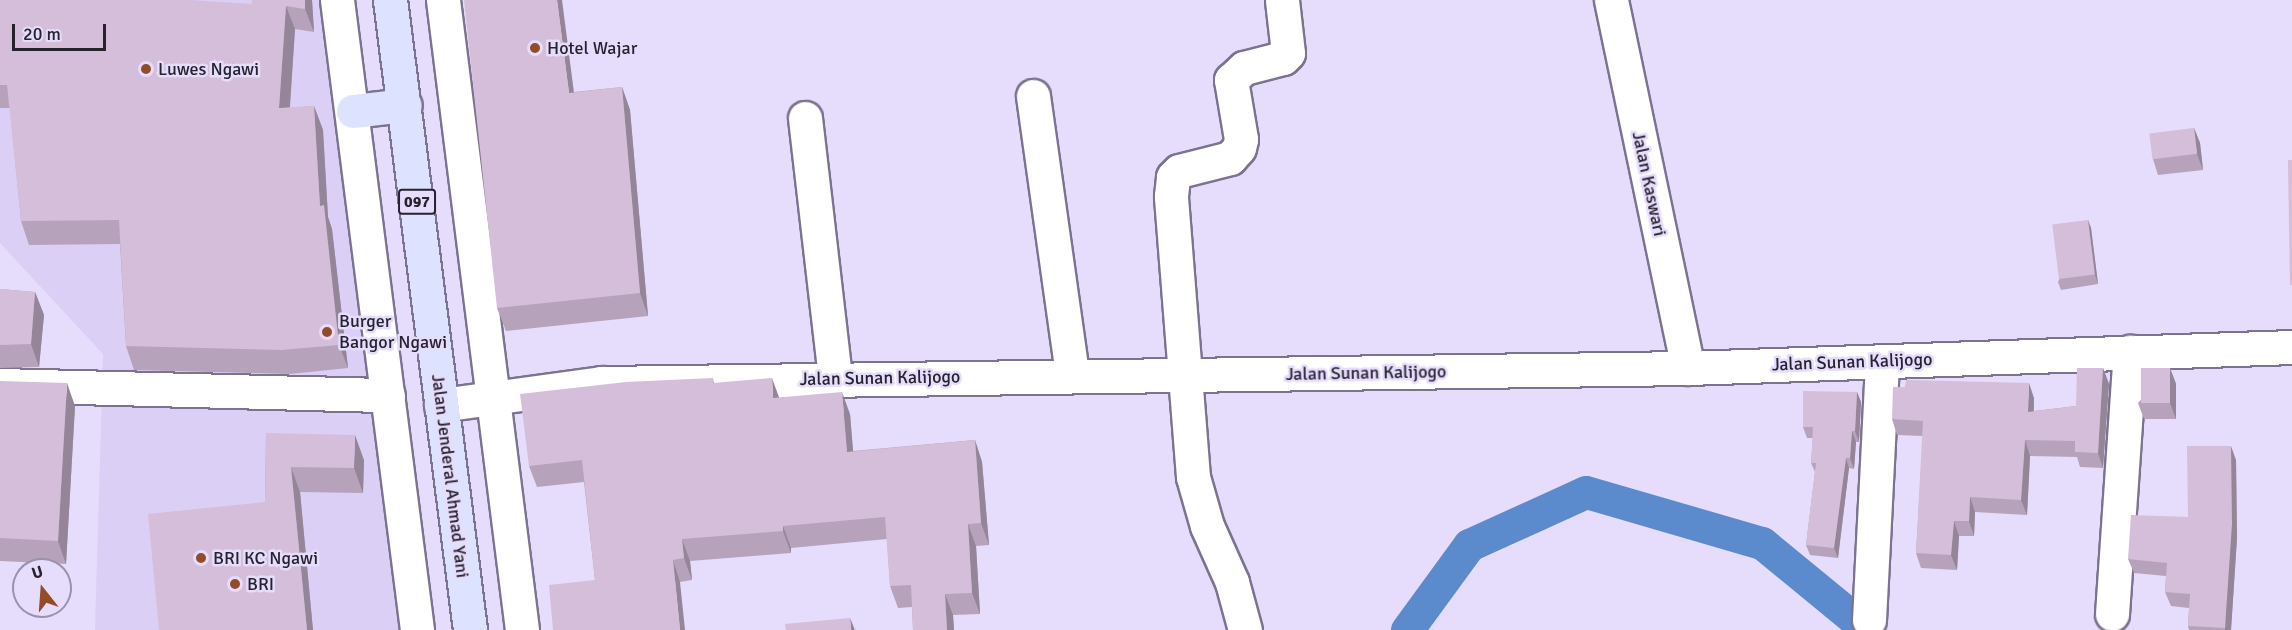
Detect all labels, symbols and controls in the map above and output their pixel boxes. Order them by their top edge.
scale bar [15,12,110,50]
text: 20 m [23,23,61,45]
place label: Hotel Wajar [547,37,637,59]
marker: Hotel Wajar [528,41,542,55]
place label: Luwes Ngawi [158,58,259,80]
marker: Luwes Ngawi [139,62,153,76]
street label: Jalan Kaswari [1627,130,1671,238]
road number: 097 [398,189,436,215]
place label: Burger Bangor Ngawi [339,311,447,354]
marker: Burger Bangor Ngawi [320,325,334,339]
street label: Jalan Sunan Kalijogo [1771,348,1933,376]
street label: Jalan Sunan Kalijogo [1285,361,1447,385]
street label: Jalan Sunan Kalijogo [799,366,961,390]
street label: Jalan Jenderal Ahmad Yani [427,373,473,579]
place label: BRI KC Ngawi [213,547,318,569]
marker: BRI KC Ngawi [194,551,208,565]
north arrow [12,558,72,618]
text: U [29,562,45,584]
place label: BRI [247,573,274,595]
marker: BRI [228,577,242,591]

